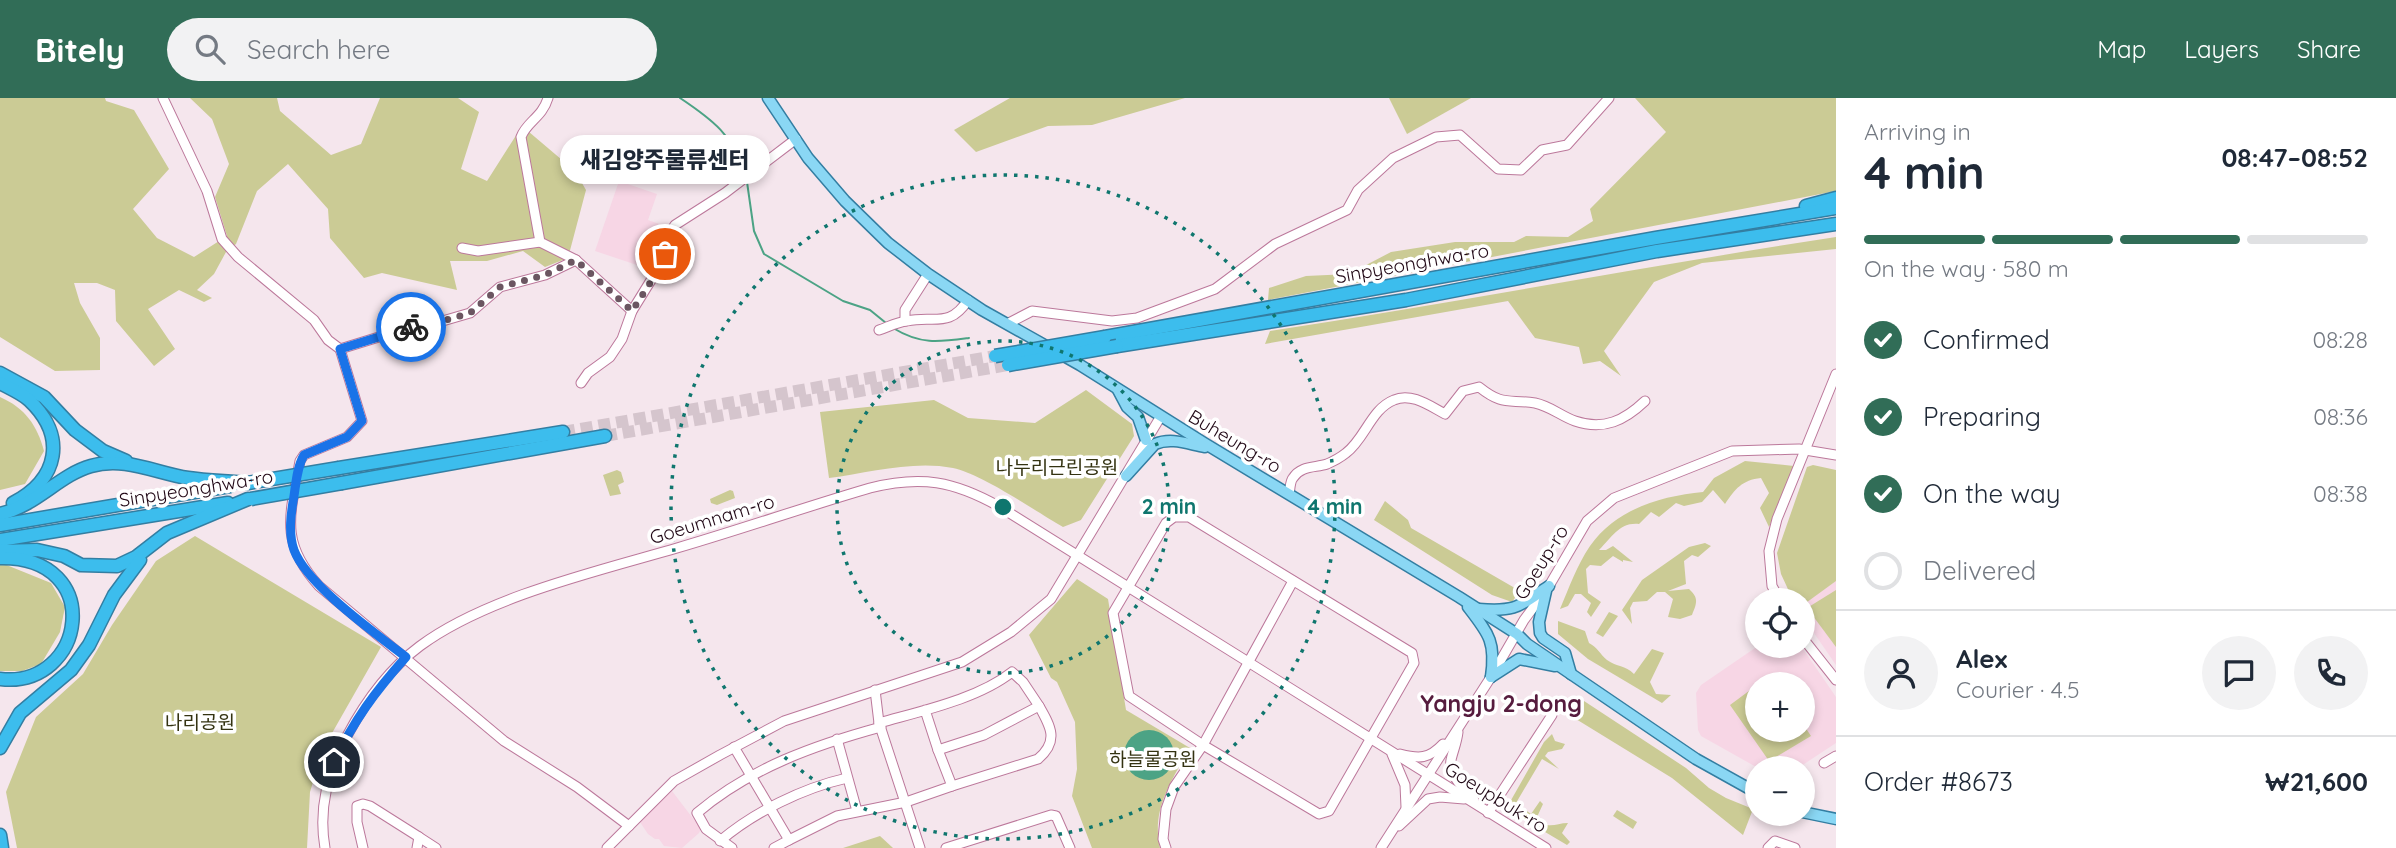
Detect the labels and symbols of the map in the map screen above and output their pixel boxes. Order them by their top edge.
callout: 새김양주물류센터 [560,135,770,184]
pin [635,224,695,284]
street label: Sinpyeonghwa-ro [1333,238,1491,288]
courier [376,292,446,362]
street label: Buheung-ro [1184,404,1286,478]
park label: 나누리근린공원 [996,455,1118,479]
street label: Sinpyeonghwa-ro [117,464,275,512]
street label: Goeumnam-ro [647,489,777,549]
text: 2 min [1142,493,1196,519]
text: 4 min [1307,493,1363,519]
centre of rings [991,495,1015,519]
street label: Goeup-ro [1509,520,1573,604]
district label: Yangju 2-dong [1420,689,1582,718]
park label: 나리공원 [165,710,235,734]
pin [304,732,364,792]
park label: 하늘물공원 [1109,747,1197,771]
street label: Goeupbuk-ro [1440,756,1552,838]

